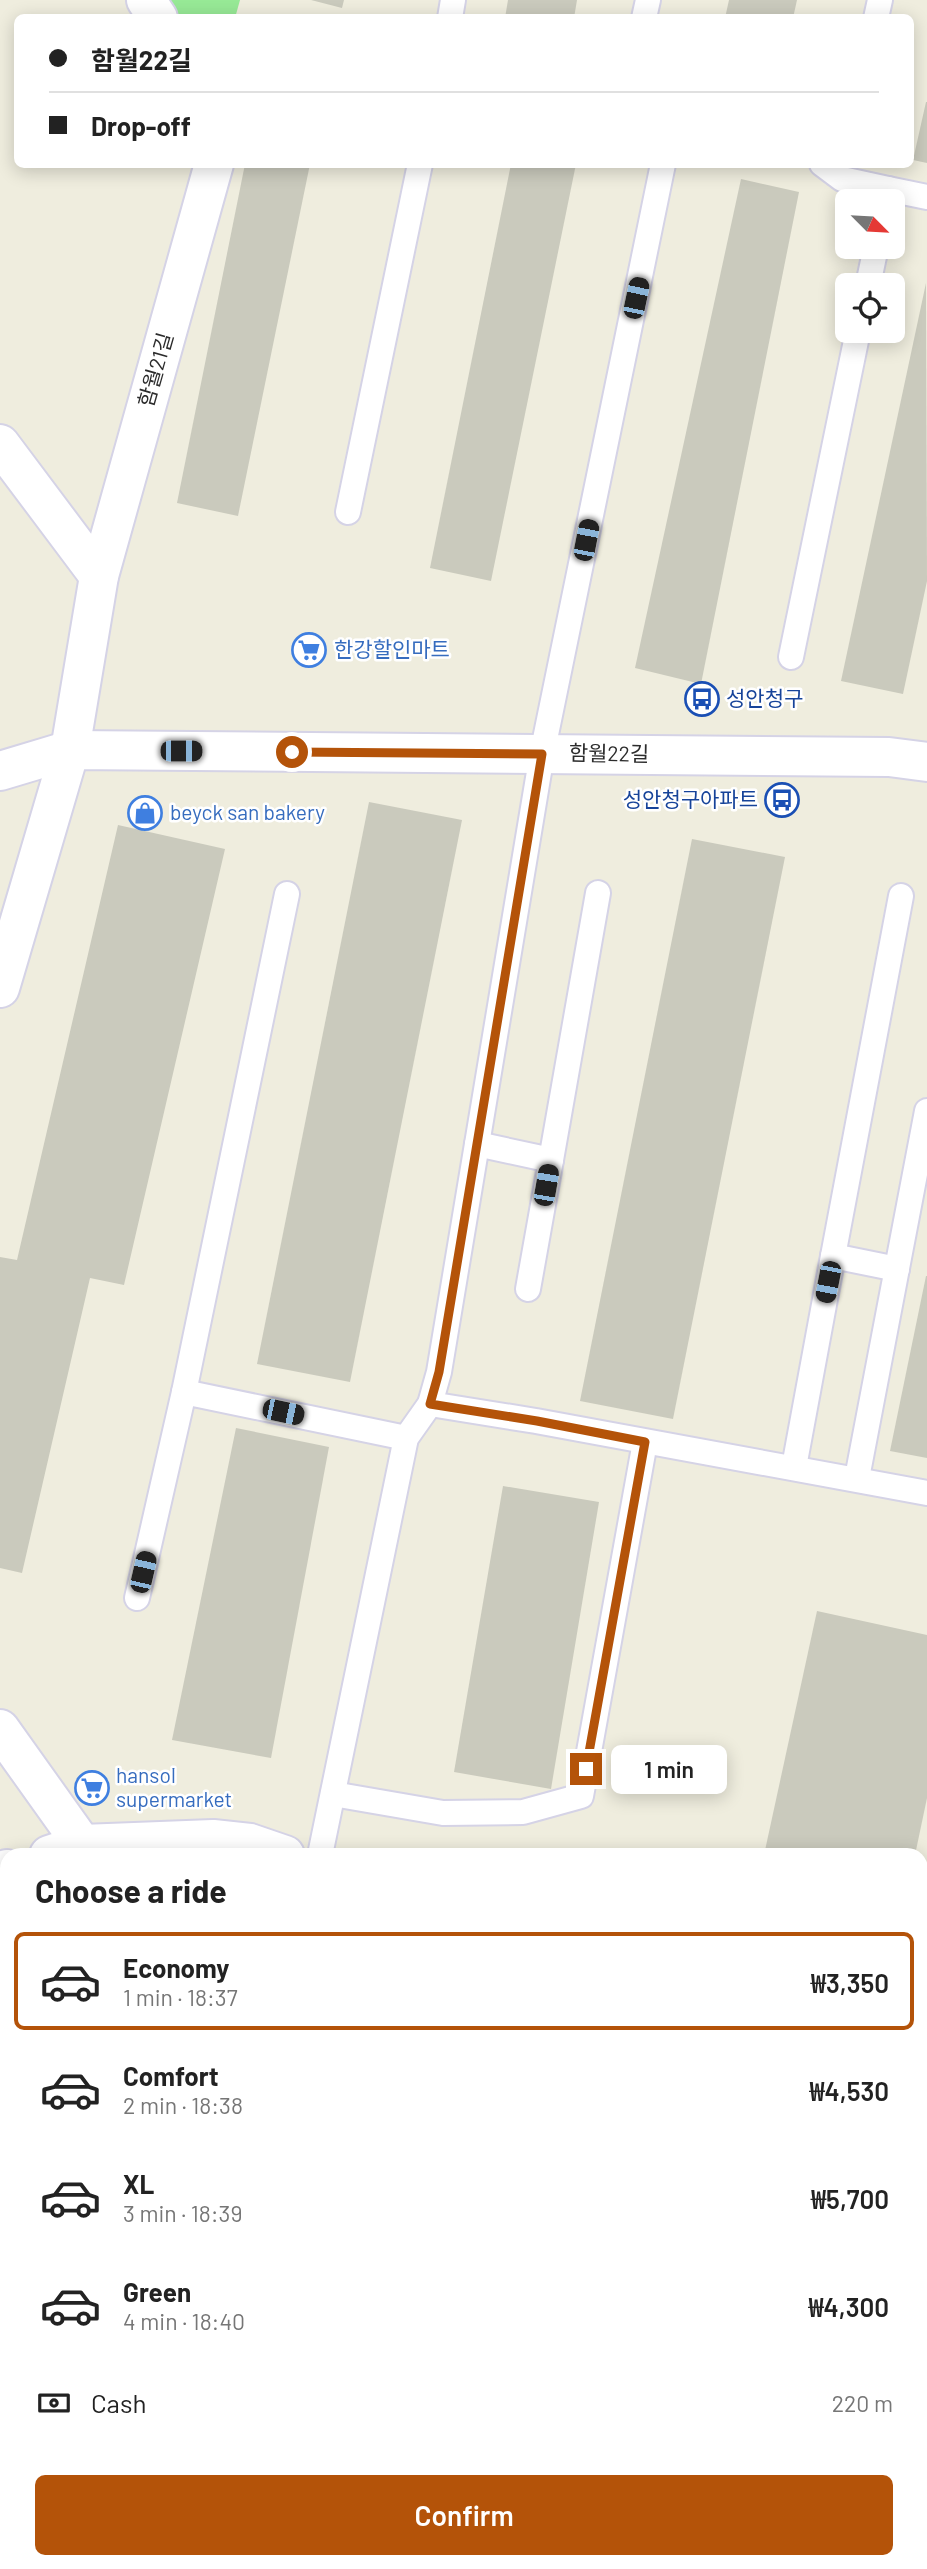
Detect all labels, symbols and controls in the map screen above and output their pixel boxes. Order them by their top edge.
text: 함월22길 [91,44,192,75]
text: Drop-off [91,110,191,141]
north arrow [835,189,905,259]
map controls [835,189,905,343]
button: locate [835,273,905,343]
car [622,275,651,321]
street label: 함월21길 [132,329,177,410]
car [572,517,601,563]
supermarket icon: 한강할인마트 [290,631,328,669]
place label: 한강할인마트 [334,636,450,661]
bus stop icon: 성안청구 [683,680,721,718]
place label: 성안청구 [726,685,803,710]
route start [276,736,308,768]
street label: 함월22길 [569,739,649,766]
car [161,741,203,762]
bus stop icon: 성안청구아파트 [763,781,801,819]
place label: 성안청구아파트 [623,786,758,811]
shop icon: beyck san bakery [126,794,164,832]
place label: beyck san bakery [170,799,325,824]
car [533,1162,560,1208]
car [814,1259,843,1305]
car [261,1397,306,1427]
car [129,1549,158,1595]
callout: 1 min [610,1744,726,1794]
route end [570,1753,602,1785]
text: 1 min [644,1755,694,1783]
place label: hansol supermarket [116,1762,232,1811]
supermarket icon: hansol supermarket [73,1769,111,1807]
text: Choose a ride [35,1871,227,1909]
icon: car [39,1950,102,2013]
text: Economy [123,1952,229,1983]
text: ₩3,350 [811,1967,889,1998]
text: 1 min · 18:37 [123,1983,238,2011]
icon: car [39,2058,102,2121]
text: Comfort [123,2060,219,2091]
text: ₩4,530 [809,2075,889,2106]
text: 2 min · 18:38 [123,2091,243,2119]
icon: car [39,2166,102,2229]
text: XL [123,2168,154,2199]
text: ₩5,700 [811,2183,889,2214]
text: 3 min · 18:39 [123,2199,242,2227]
icon: car [39,2274,102,2337]
text: Green [123,2276,191,2307]
text: ₩4,300 [808,2291,889,2322]
text: 4 min · 18:40 [123,2307,245,2335]
icon: cash [35,2384,73,2422]
text: Cash [91,2387,146,2418]
text: 220 m [832,2389,893,2417]
button: Confirm [35,2475,893,2555]

